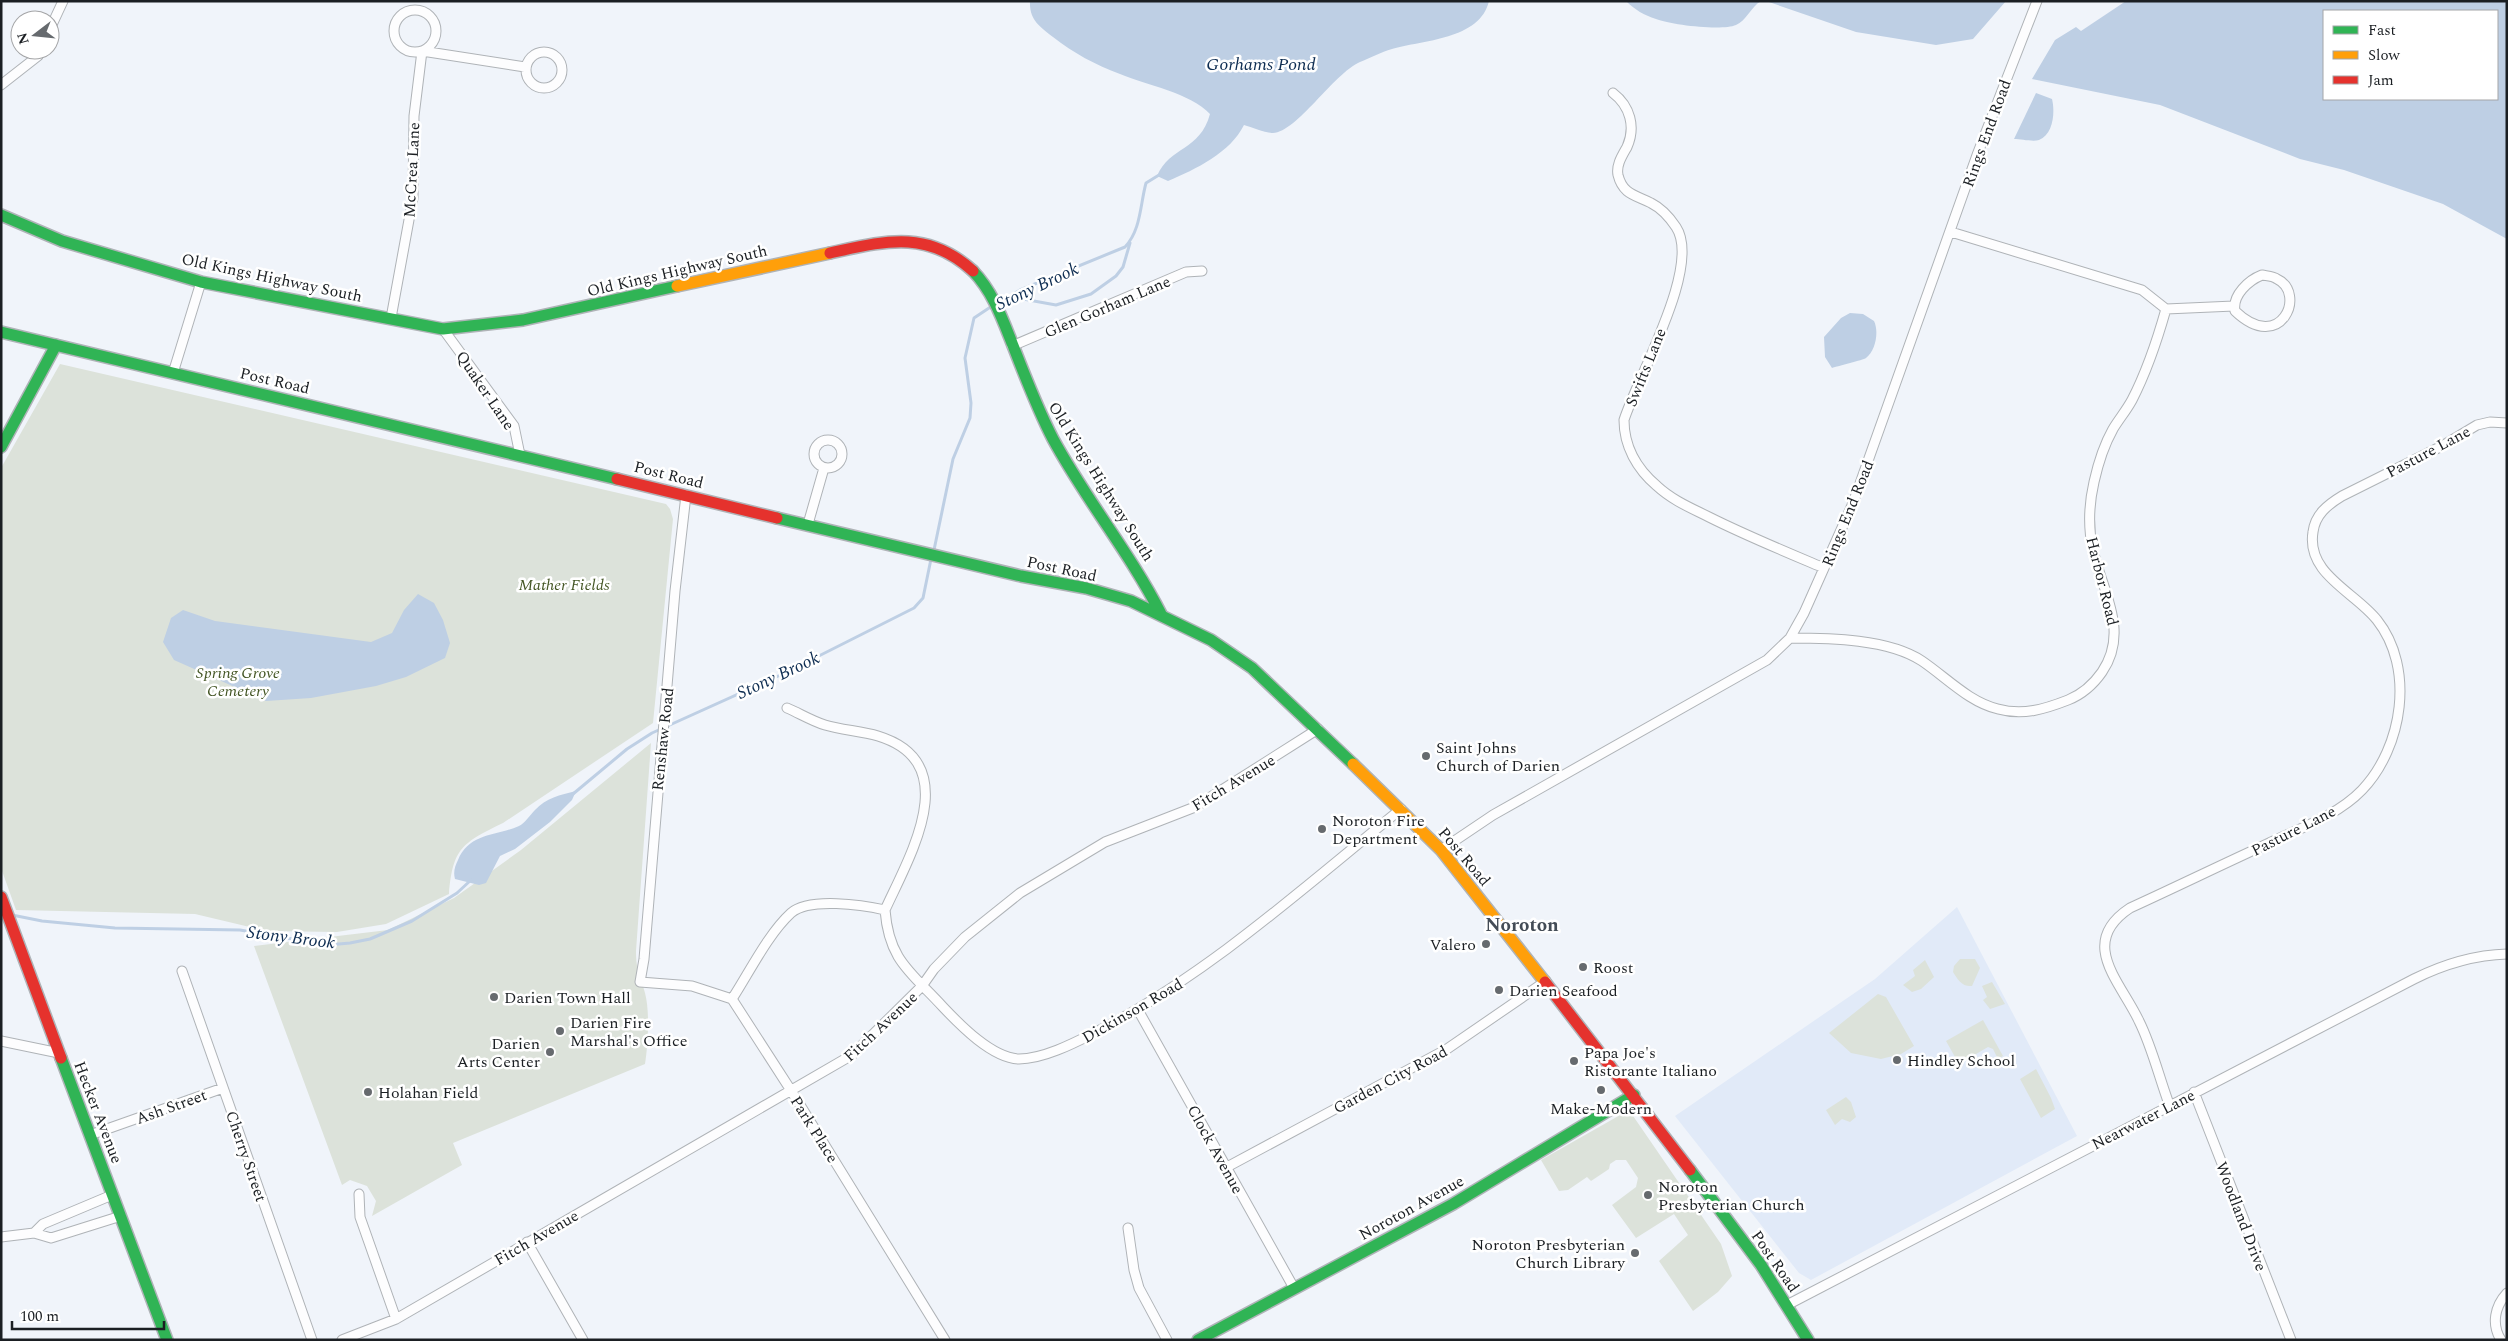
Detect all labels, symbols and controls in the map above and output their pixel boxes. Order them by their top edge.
north arrow [10,10,60,60]
legend [2323,10,2498,100]
text: Fast [2368,19,2396,42]
text: N [11,30,35,47]
text: Slow [2368,44,2400,67]
water label: Gorhams Pond [1206,51,1316,78]
text: Jam [2368,69,2394,92]
street label: Rings End Road [1956,76,2018,191]
street label: McCrea Lane [398,122,426,218]
street label: Old Kings Highway South [585,239,770,303]
street label: Old Kings Highway South [179,247,364,309]
water label: Stony Brook [991,255,1084,317]
street label: Glen Gorham Lane [1041,269,1174,344]
street label: Swifts Lane [1619,324,1673,410]
street label: Quaker Lane [450,346,521,435]
street label: Post Road [237,361,312,401]
street label: Old Kings Highway South [1042,397,1160,566]
street label: Pasture Lane [2382,420,2475,484]
street label: Post Road [631,455,706,495]
street label: Rings End Road [1816,456,1880,570]
street label: Harbor Road [2079,534,2125,628]
street label: Post Road [1025,550,1099,588]
park label: Mather Fields [518,573,610,597]
water label: Stony Brook [732,644,825,706]
park label: Spring Grove Cemetery [196,661,280,703]
street label: Renshaw Road [646,686,680,792]
place label: Saint Johns Church of Darien [1436,736,1560,778]
street label: Fitch Avenue [1187,748,1280,817]
marker: Saint Johns Church of Darien [1420,750,1432,762]
street label: Pasture Lane [2247,799,2340,863]
place label: Noroton Fire Department [1332,809,1425,851]
street label: Post Road [1432,822,1496,892]
marker: Noroton Fire Department [1316,823,1328,835]
district label: Noroton [1485,911,1559,940]
water label: Stony Brook [245,919,337,956]
place label: Valero [1430,933,1476,957]
marker: Valero [1480,938,1492,950]
place label: Roost [1593,956,1634,980]
marker: Roost [1577,961,1589,973]
street label: Dickinson Road [1078,972,1187,1049]
place label: Darien Seafood [1509,979,1618,1003]
marker: Darien Seafood [1493,984,1505,996]
place label: Darien Town Hall [504,986,631,1010]
street label: Fitch Avenue [838,986,923,1068]
marker: Darien Town Hall [488,991,500,1003]
place label: Darien Fire Marshal's Office [570,1011,687,1053]
marker: Darien Fire Marshal's Office [554,1025,566,1037]
place label: Darien Arts Center [457,1032,540,1074]
street label: Garden City Road [1329,1040,1452,1120]
place label: Papa Joe's Ristorante Italiano [1584,1041,1717,1083]
marker: Darien Arts Center [544,1046,556,1058]
place label: Hindley School [1907,1049,2015,1073]
marker: Hindley School [1891,1054,1903,1066]
marker: Papa Joe's Ristorante Italiano [1568,1055,1580,1067]
street label: Hecker Avenue [68,1058,129,1167]
place label: Holahan Field [378,1081,479,1105]
street label: Ash Street [132,1083,211,1131]
street label: Nearwater Lane [2087,1083,2199,1156]
marker: Make-Modern [1595,1084,1607,1096]
marker: Holahan Field [362,1086,374,1098]
street label: Park Place [784,1091,844,1168]
place label: Make-Modern [1550,1097,1652,1121]
street label: Clock Avenue [1181,1101,1249,1198]
street label: Cherry Street [219,1107,273,1205]
street label: Woodland Drive [2209,1158,2273,1275]
street label: Noroton Avenue [1355,1169,1468,1247]
place label: Noroton Presbyterian Church [1658,1175,1805,1217]
marker: Noroton Presbyterian Church [1642,1189,1654,1201]
street label: Fitch Avenue [490,1204,583,1272]
street label: Post Road [1745,1226,1805,1298]
place label: Noroton Presbyterian Church Library [1472,1233,1626,1275]
marker: Noroton Presbyterian Church Library [1629,1247,1641,1259]
scale bar [12,1298,165,1330]
text: 100 m [20,1305,59,1328]

